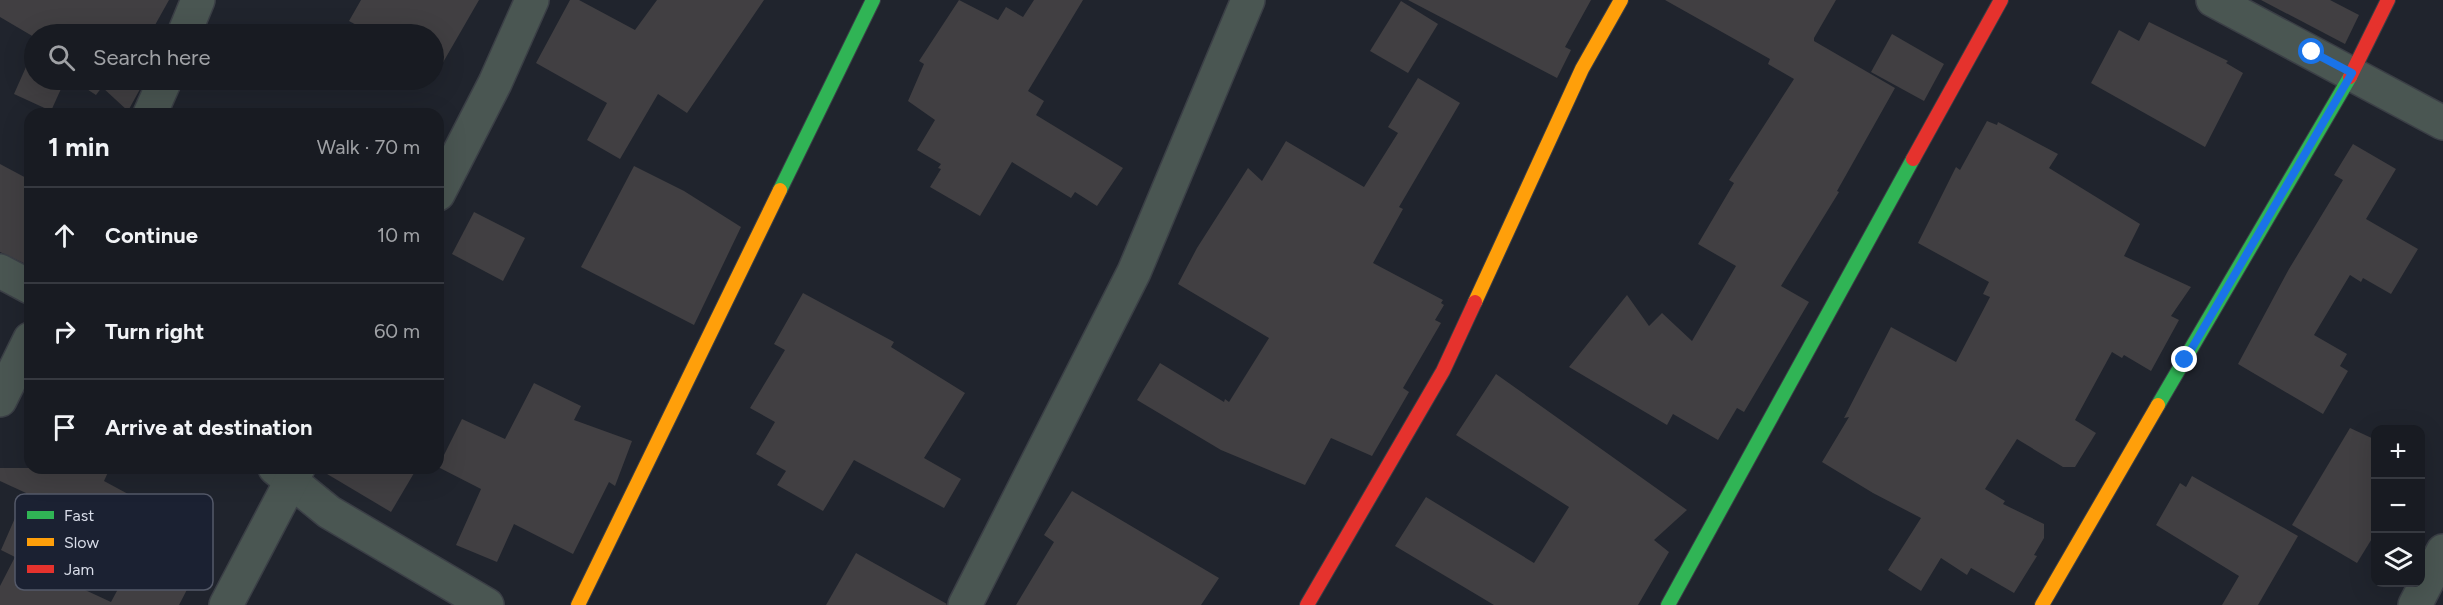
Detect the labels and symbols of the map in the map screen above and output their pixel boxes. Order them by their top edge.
route start [2298,38,2324,64]
route end [2171,346,2197,372]
legend [15,494,213,590]
text: Fast [64,506,94,525]
text: Slow [64,533,99,552]
text: Jam [64,560,94,579]

